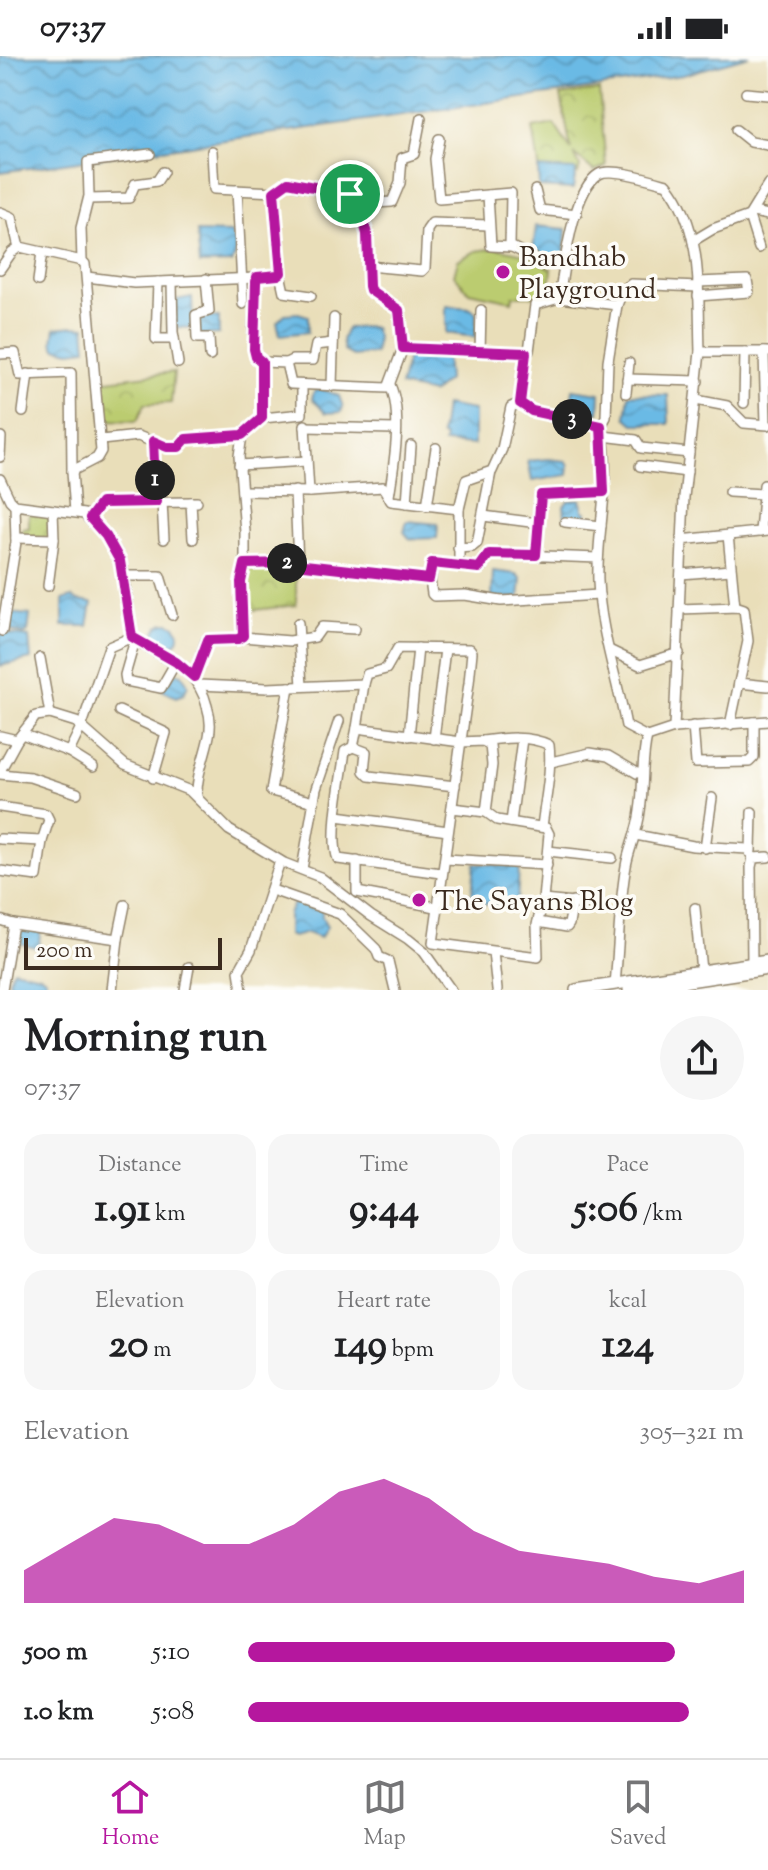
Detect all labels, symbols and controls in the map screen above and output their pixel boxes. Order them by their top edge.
text: 07:37 [40,7,106,50]
pin [316,160,384,228]
icon: arrive [328,172,372,216]
place label: Bandhab Playground [519,239,656,311]
marker: Bandhab Playground [494,263,512,281]
pin: 3 [552,399,592,439]
text: 3 [568,403,576,435]
pin: 1 [135,460,175,500]
text: 1 [151,464,159,496]
pin: 2 [267,543,307,583]
text: 2 [282,547,292,579]
place label: The Sayans Blog [435,883,633,923]
marker: The Sayans Blog [410,891,428,909]
scale bar [24,934,222,970]
text: 200 m [36,936,92,968]
text: Morning run [24,1008,267,1071]
button: share [660,1016,744,1100]
text: 07:37 [24,1070,81,1107]
text: Distance [99,1150,181,1182]
text: Time [360,1150,408,1182]
text: Pace [607,1150,649,1182]
text: 1.91 [95,1182,151,1239]
text: 9:44 [349,1182,419,1239]
text: 5:06 [573,1182,638,1239]
text: km [151,1199,185,1231]
text: /km [638,1199,683,1231]
text: Elevation [95,1286,185,1318]
text: Heart rate [337,1286,431,1318]
text: kcal [609,1286,647,1318]
text: 20 [109,1318,149,1375]
text: 149 [334,1318,387,1375]
text: 124 [602,1318,654,1375]
text: m [149,1335,171,1367]
text: bpm [387,1335,434,1367]
text: Elevation [24,1414,129,1451]
text: 305–321 m [640,1414,744,1451]
text: 500 m [24,1634,87,1671]
text: 5:10 [152,1634,190,1671]
text: 1.0 km [24,1694,94,1731]
text: 5:08 [152,1694,194,1731]
tab: Home [102,1775,159,1855]
tab: Map [363,1775,407,1855]
tab: Saved [610,1775,666,1855]

